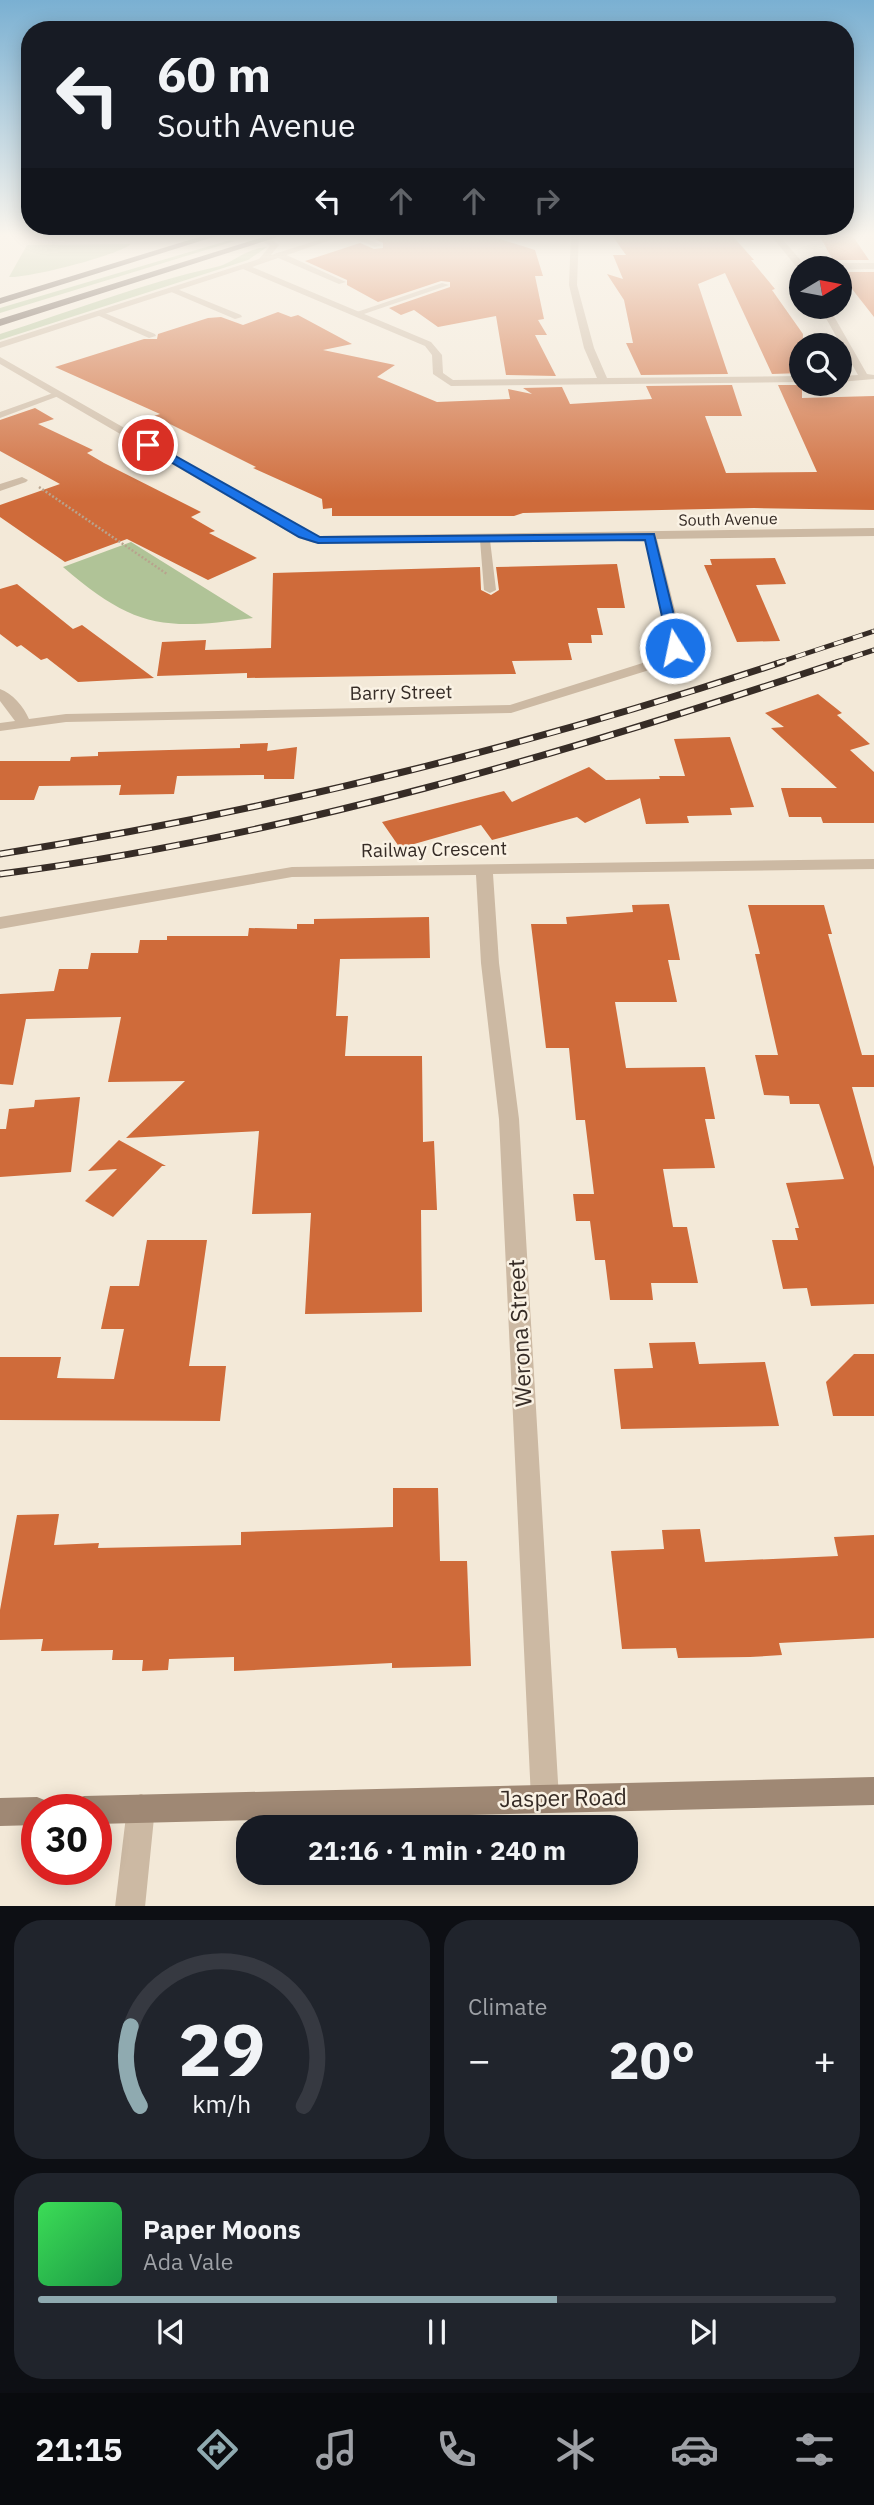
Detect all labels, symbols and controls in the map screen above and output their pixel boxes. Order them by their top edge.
text: 60 m [157,42,271,105]
icon: left [42,49,133,140]
text: South Avenue [157,104,356,146]
icon: left [309,182,347,220]
icon: ahead [382,182,420,220]
icon: ahead [455,182,493,220]
icon: right [528,182,566,220]
north arrow [789,256,852,318]
map controls [789,256,852,396]
button: search [789,333,852,396]
pin [118,415,178,475]
icon: arrive [129,426,167,464]
street label: South Avenue [678,508,778,530]
position arrow [638,611,712,685]
street label: Barry Street [349,679,453,705]
street label: Railway Crescent [361,836,507,862]
street label: Werona Street [500,1258,538,1408]
street label: Jasper Road [499,1781,627,1813]
speed limit sign: 30 [21,1794,112,1885]
text: 21:16 · 1 min · 240 m [308,1833,566,1867]
text: Climate [468,1991,547,2021]
text: 29 [178,2001,266,2096]
text: 20° [609,2026,695,2093]
text: − [468,2035,491,2084]
text: + [813,2035,836,2084]
text: km/h [193,2086,251,2119]
text: Paper Moons [143,2212,301,2246]
text: Ada Vale [143,2246,233,2276]
icon: previous [152,2313,190,2351]
icon: pause [418,2313,456,2351]
icon: next [684,2313,722,2351]
icon: directions [193,2425,242,2474]
icon: music [312,2425,361,2474]
icon: phone [432,2425,481,2474]
icon: climate [551,2425,600,2474]
icon: car [670,2425,719,2474]
icon: filters [790,2425,839,2474]
text: 21:15 [35,2428,123,2470]

